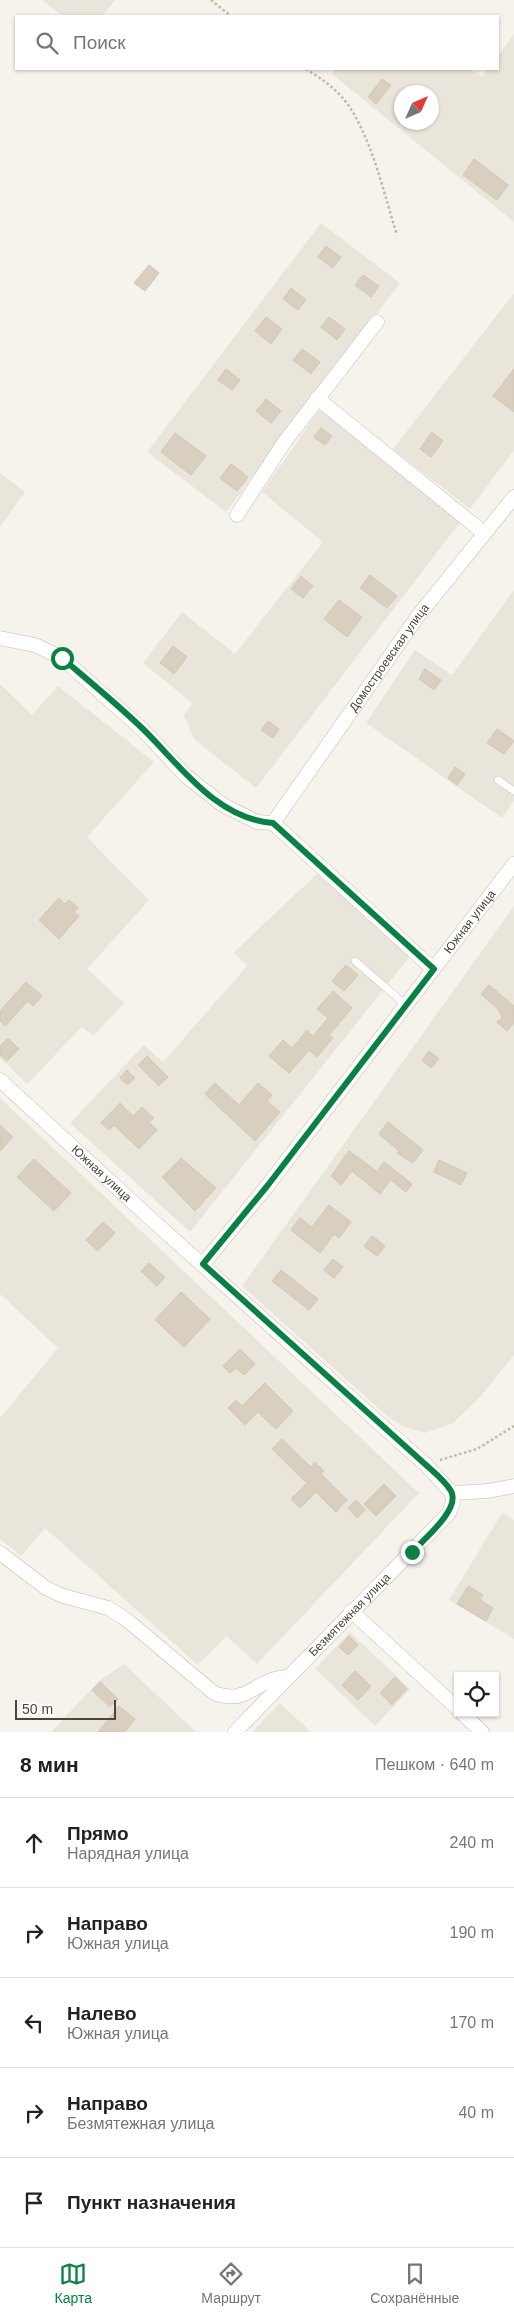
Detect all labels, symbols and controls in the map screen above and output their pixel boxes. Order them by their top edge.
search box [15,15,499,70]
icon: search [33,29,61,57]
text: Поиск [73,32,126,53]
north arrow [394,85,439,130]
street label: Домостроевская улица [346,601,432,714]
route start [51,647,74,670]
street label: Южная улица [441,887,499,956]
street label: Южная улица [69,1142,135,1205]
route end [401,1541,424,1564]
street label: Безмятежная улица [306,1570,394,1659]
map controls [454,1672,499,1717]
button: locate [454,1672,499,1717]
scale bar [15,1697,116,1720]
text: 50 m [22,1701,53,1717]
text: 8 мин [20,1753,79,1776]
text: Пешком · 640 m [375,1756,494,1773]
text: Прямо [67,1823,129,1844]
icon: ahead [20,1829,48,1857]
text: 240 m [450,1834,494,1851]
text: Нарядная улица [67,1845,189,1862]
text: Направо [67,1913,148,1934]
icon: right [20,1919,48,1947]
text: 190 m [450,1924,494,1941]
text: Южная улица [67,1935,169,1952]
text: Налево [67,2003,137,2024]
icon: left [20,2009,48,2037]
text: 170 m [450,2014,494,2031]
text: Южная улица [67,2025,169,2042]
text: Направо [67,2093,148,2114]
icon: right [20,2099,48,2127]
text: 40 m [458,2104,494,2121]
text: Безмятежная улица [67,2115,214,2132]
icon: arrive [20,2189,48,2217]
text: Пункт назначения [67,2192,236,2213]
tab: Карта [55,2260,92,2306]
tab: Маршрут [201,2260,261,2306]
tab: Сохранённые [370,2260,459,2306]

